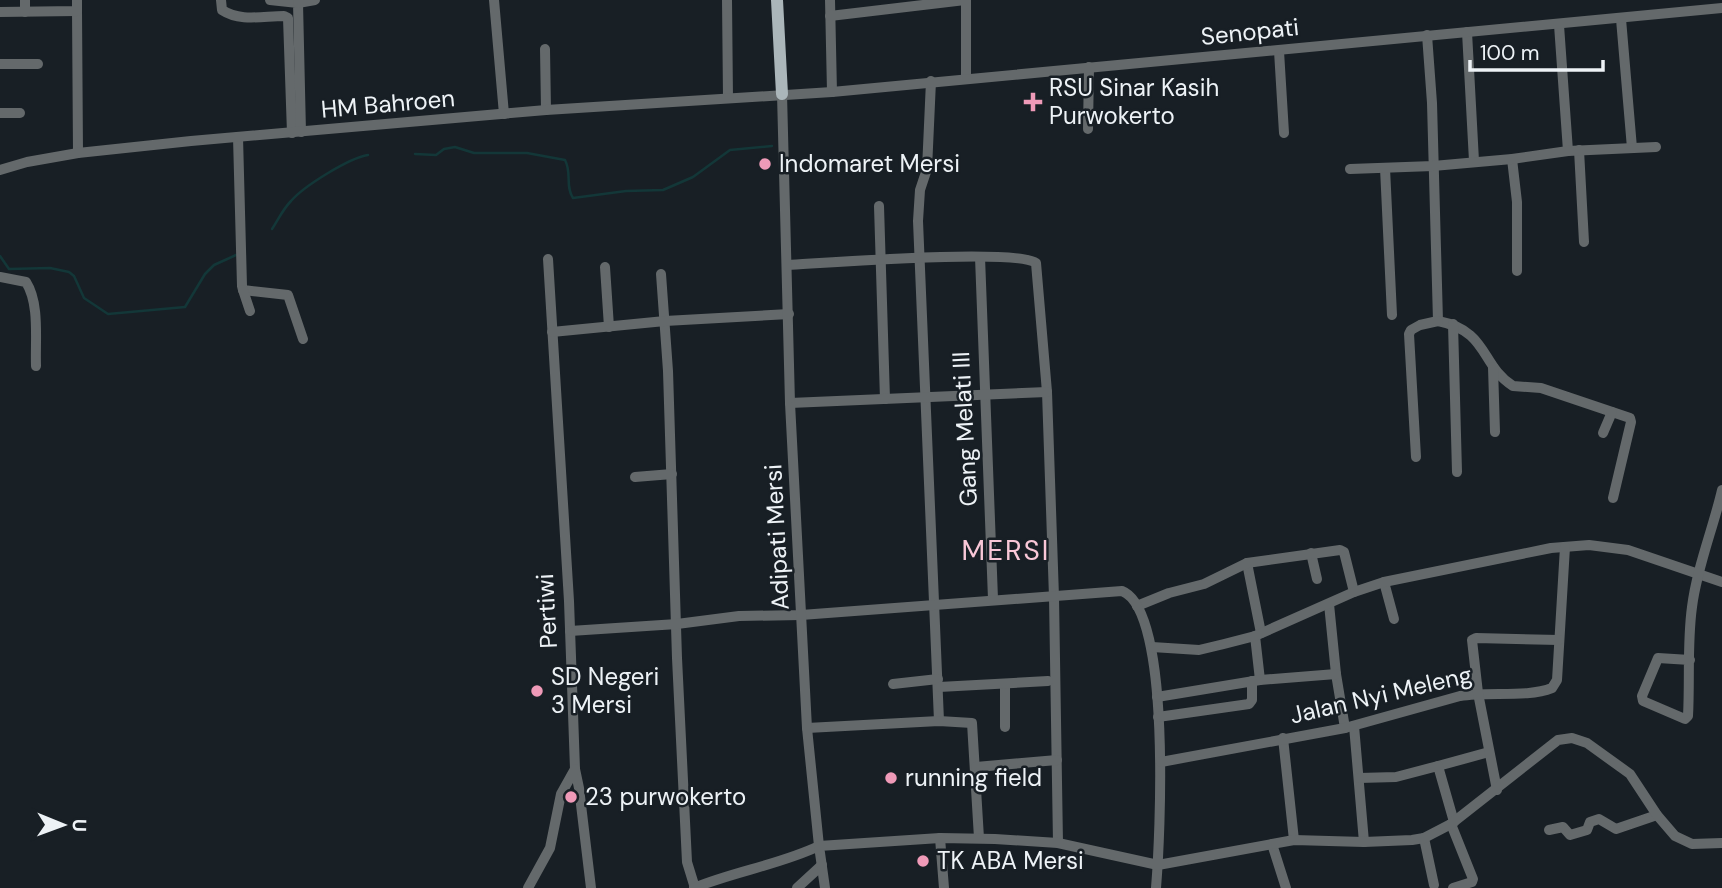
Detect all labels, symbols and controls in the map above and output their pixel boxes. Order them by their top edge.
street label: Senopati [1199,11,1301,52]
scale bar [1470,28,1603,72]
text: 100 m [1480,39,1540,67]
place label: RSU Sinar Kasih Purwokerto [1049,72,1219,131]
street label: HM Bahroen [320,82,456,125]
marker: RSU Sinar Kasih Purwokerto [1023,92,1043,112]
place label: Indomaret Mersi [779,148,960,179]
marker: Indomaret Mersi [757,156,773,172]
street label: Gang Melati III [945,351,984,507]
street label: Adipati Mersi [757,463,796,611]
district label: MERSI [962,532,1050,569]
street label: Pertiwi [529,573,564,649]
street label: Jalan Nyi Meleng [1287,659,1475,731]
place label: SD Negeri 3 Mersi [551,661,659,720]
marker: SD Negeri 3 Mersi [529,683,545,699]
place label: running field [905,762,1042,793]
marker: running field [883,770,899,786]
place label: 23 purwokerto [585,781,746,812]
marker: 23 purwokerto [563,789,579,805]
north arrow [28,790,98,860]
text: U [67,819,92,832]
place label: TK ABA Mersi [937,845,1084,876]
marker: TK ABA Mersi [915,853,931,869]

